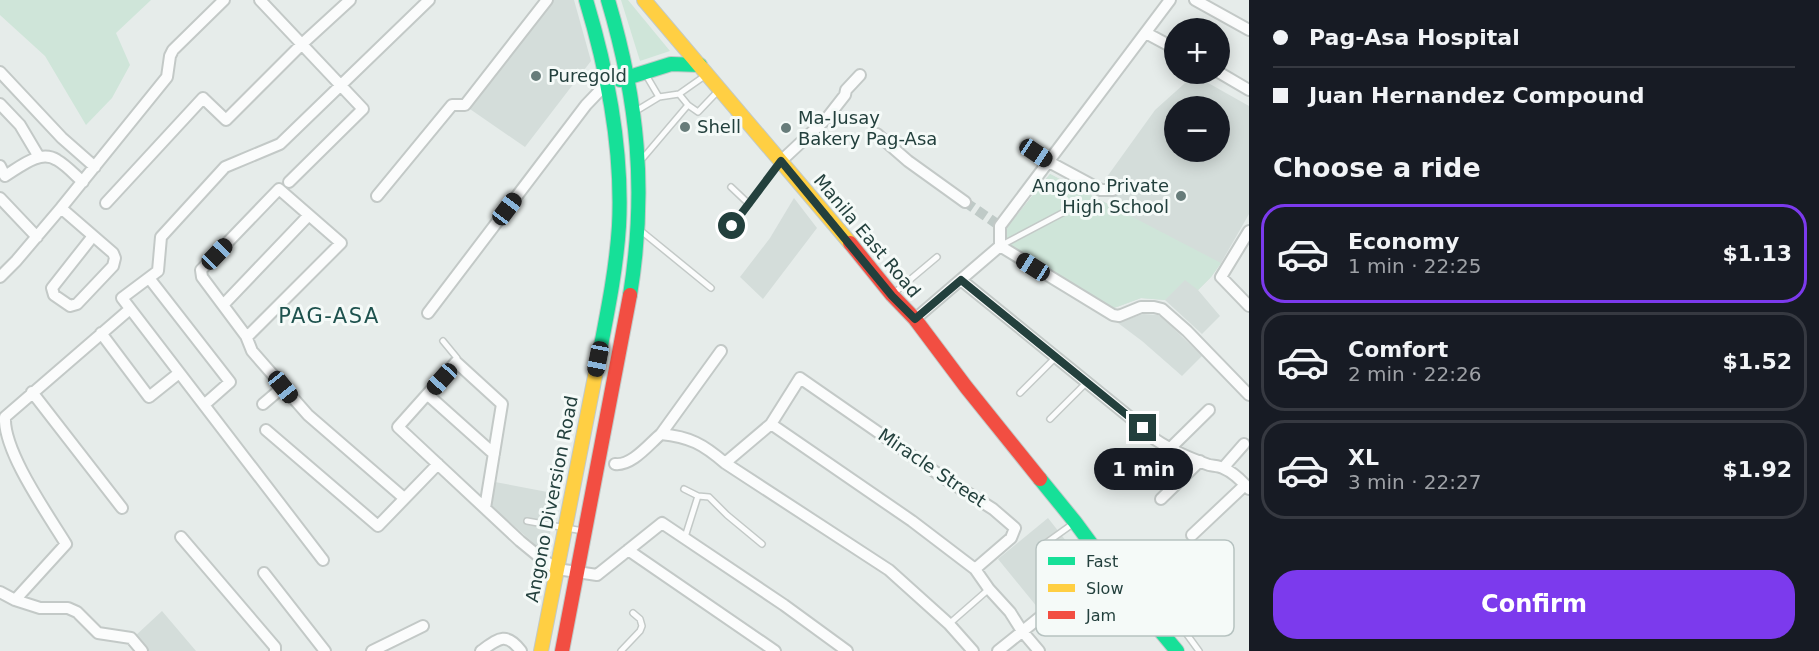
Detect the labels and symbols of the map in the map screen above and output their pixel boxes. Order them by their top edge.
place label: Puregold [548,65,627,86]
marker: Puregold [529,69,543,83]
place label: Ma-Jusay Bakery Pag-Asa [798,107,937,149]
place label: Shell [697,116,741,137]
marker: Shell [678,120,692,134]
marker: Ma-Jusay Bakery Pag-Asa [779,121,793,135]
car [1016,135,1056,171]
street label: Manila East Road [810,170,925,302]
place label: Angono Private High School [1032,175,1169,217]
car [489,189,525,229]
marker: Angono Private High School [1174,189,1188,203]
route start [718,212,745,239]
car [198,235,236,273]
car [1013,250,1053,284]
district label: PAG-ASA [278,304,380,328]
car [586,340,610,378]
car [423,360,461,398]
car [265,367,301,407]
street label: Angono Diversion Road [521,394,582,604]
route end [1129,414,1156,441]
street label: Miracle Street [874,424,990,511]
callout: 1 min [1094,449,1192,491]
legend [1036,540,1234,636]
text: Fast [1086,552,1118,571]
text: Slow [1086,579,1123,598]
text: Jam [1085,606,1116,625]

